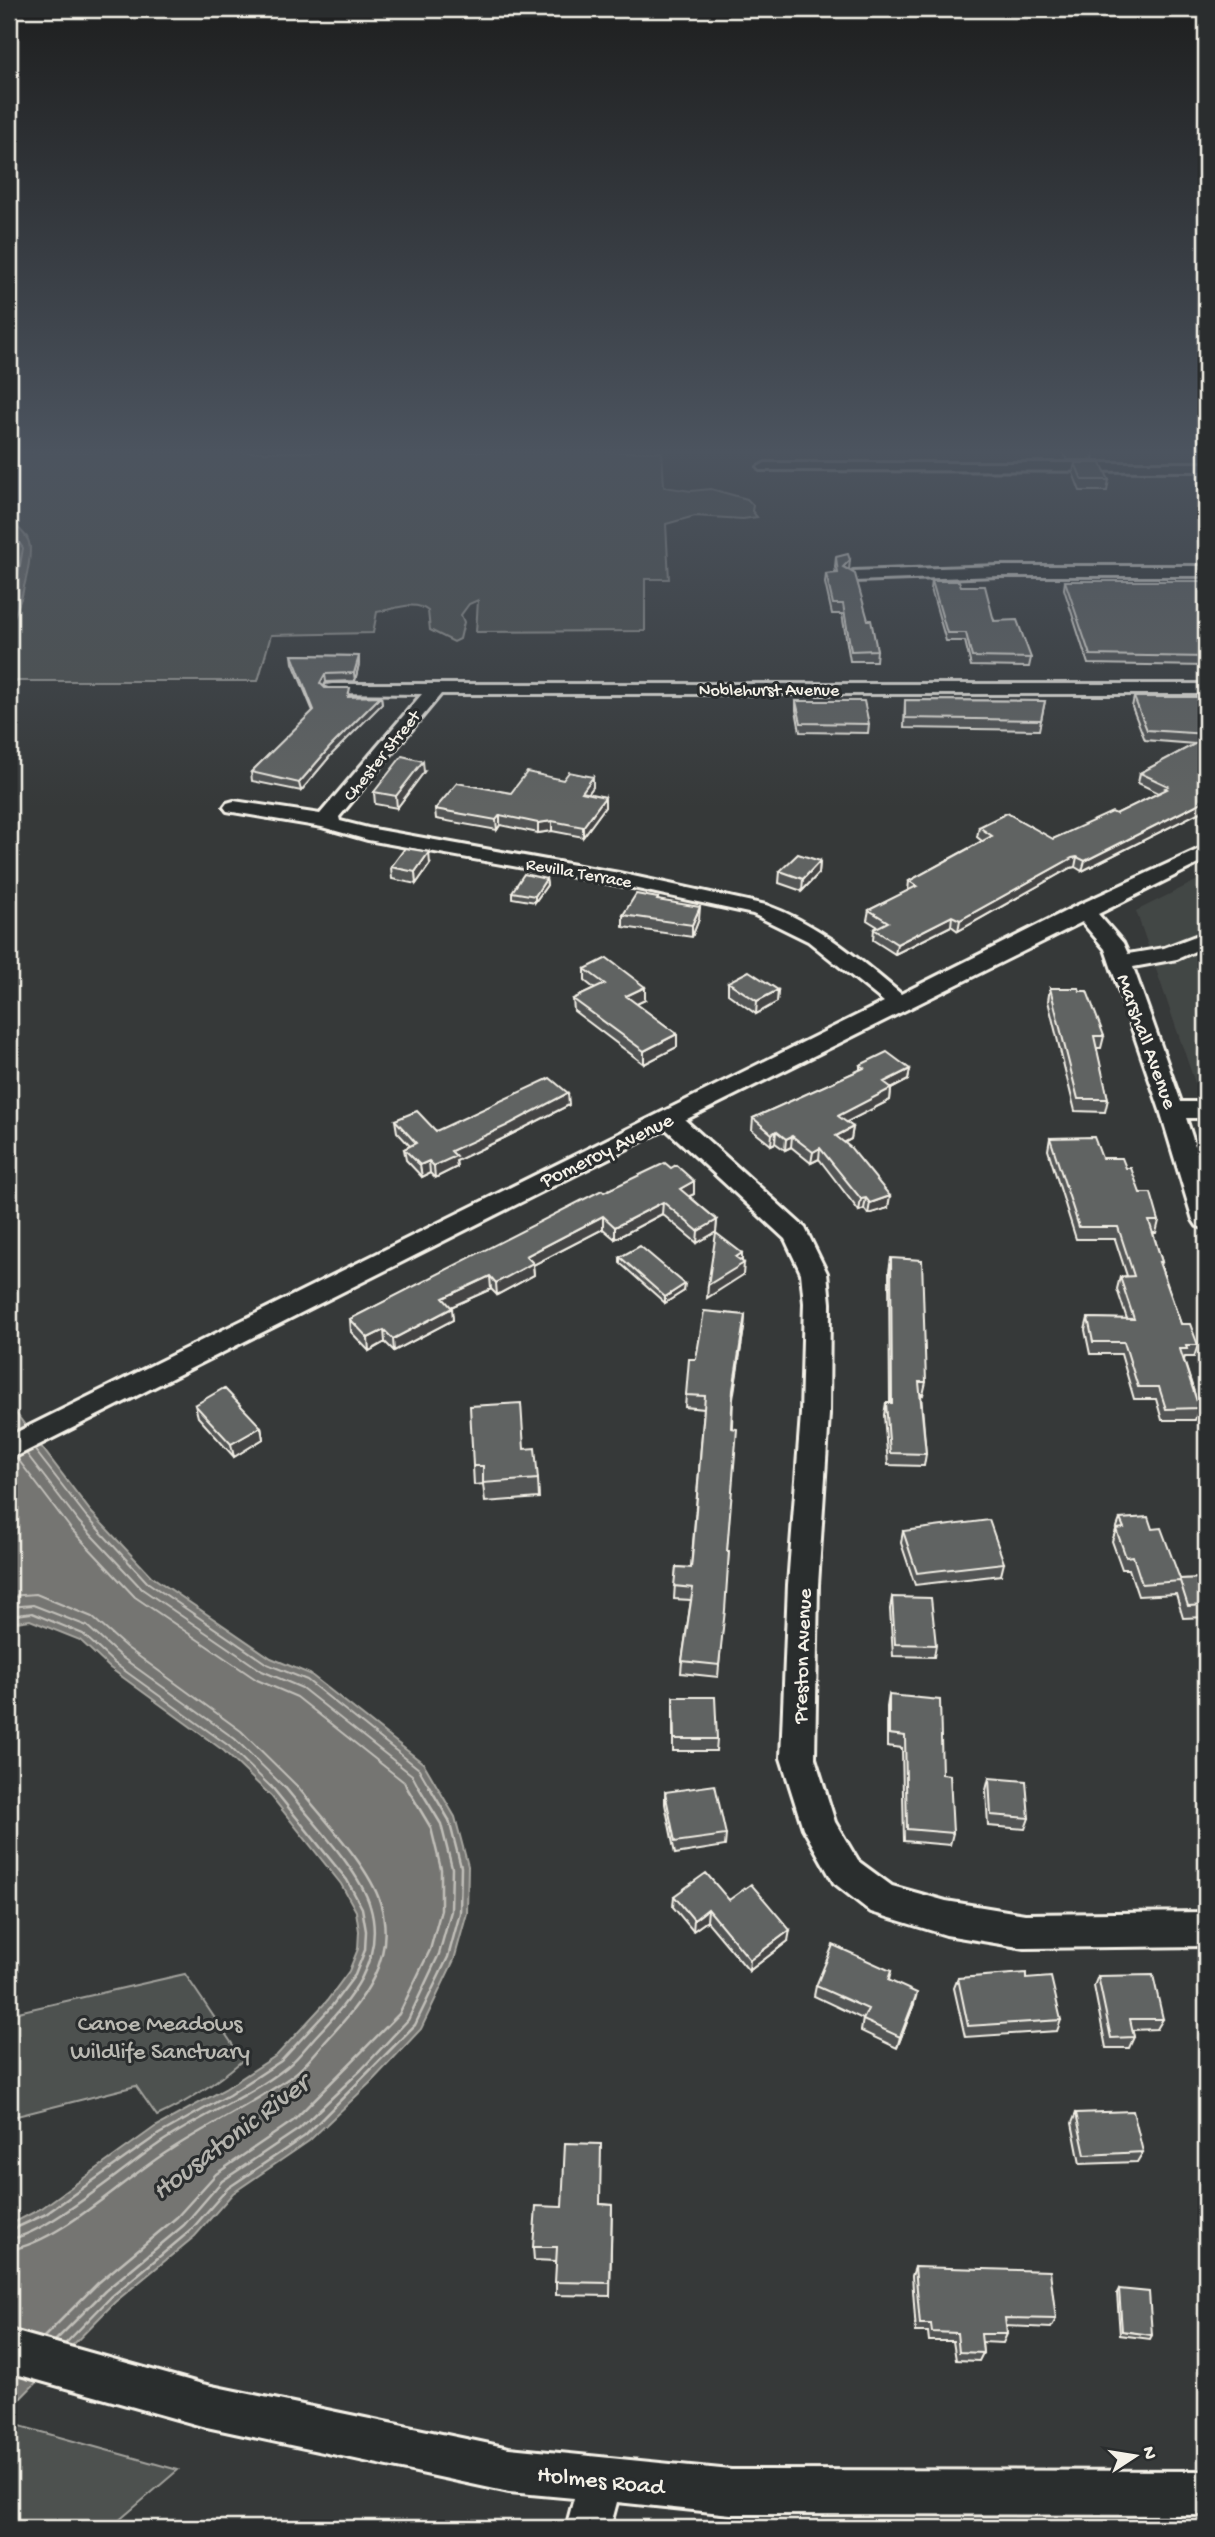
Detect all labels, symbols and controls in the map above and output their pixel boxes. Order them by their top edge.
street label: Noblehurst Avenue [699,681,840,702]
street label: Chester Street [340,706,427,806]
street label: Revilla Terrace [524,855,634,894]
street label: Marshall Avenue [1109,971,1181,1114]
street label: Pomeroy Avenue [536,1109,679,1196]
street label: Preston Avenue [790,1587,819,1725]
park label: Canoe Meadows Wildlife Sanctuary [70,2011,250,2068]
water label: Housatonic River [147,2066,321,2208]
north arrow [1100,2422,1170,2492]
text: N [1136,2445,1161,2462]
street label: Holmes Road [536,2461,668,2504]

